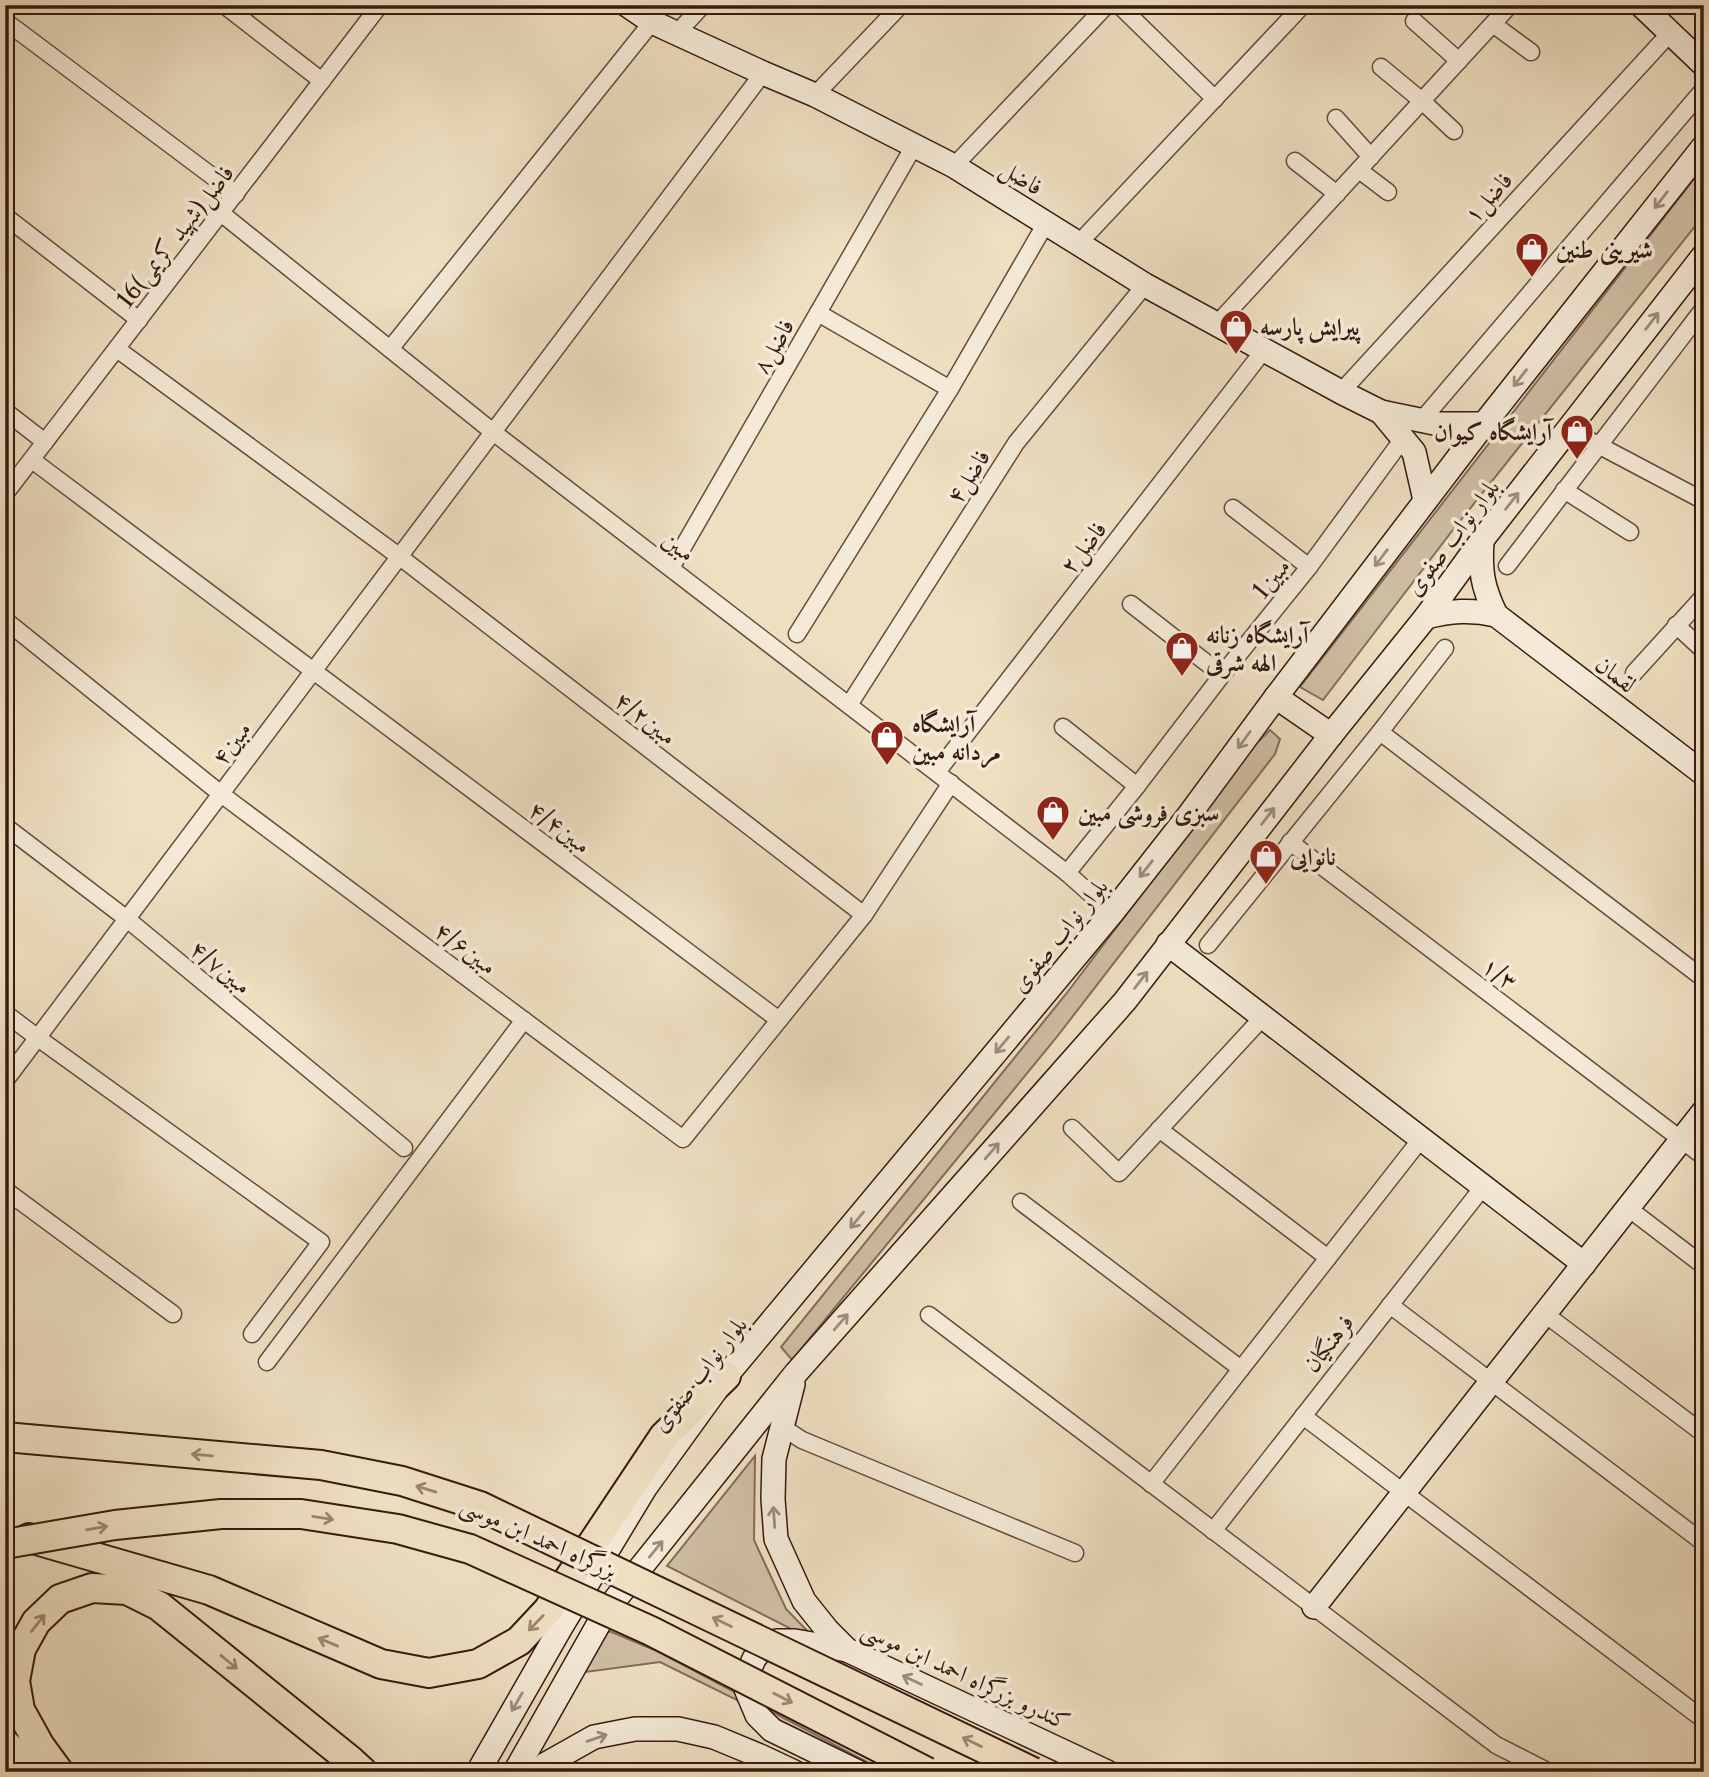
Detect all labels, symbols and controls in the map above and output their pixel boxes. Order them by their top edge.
street label: فاضل [994,153,1049,204]
street label: 16فاضل(شهید کریمی) [110,159,242,315]
street label: ۱فاضل [1458,165,1521,231]
one-way arrow [1654,190,1669,208]
shop icon: شیرینی طنین [1513,230,1551,279]
place label: شیرینی طنین [1556,235,1653,266]
shop icon: پیرایش پارسه [1217,307,1255,356]
place label: پیرایش پارسه [1260,312,1361,345]
street label: ۸فاضل [746,313,803,380]
one-way arrow [1645,313,1660,331]
one-way arrow [1513,368,1528,387]
shop icon: آرایشگاه کیوان [1558,412,1596,461]
place label: آرایشگاه کیوان [1434,416,1555,447]
street label: ۴فاضل [940,443,999,510]
street label: بلوار نواب صفوی [1399,473,1506,602]
one-way arrow [1505,492,1520,510]
street label: ۲فاضل [1053,515,1115,581]
street label: مبین [657,524,701,568]
one-way arrow [1374,548,1388,567]
street label: 1مبین [1246,552,1296,604]
place label: آرایشگاه زنانه الهه شرقی [1205,619,1311,679]
shop icon: آرایشگاه زنانه الهه شرقی [1163,629,1201,678]
street label: لقمان [1590,649,1642,699]
street label: ۴/۲مبین [609,685,683,751]
place label: آرایشگاه مردانه مبین [912,708,1001,769]
street label: ۴مبین [205,715,257,771]
shop icon: آرایشگاه مردانه مبین [868,718,906,767]
one-way arrow [1237,730,1251,749]
shop icon: سبزی فروشی مبین [1034,793,1072,842]
street label: ۴/۴مبین [523,794,597,860]
place label: سبزی فروشی مبین [1078,798,1219,830]
one-way arrow [1261,807,1276,826]
shop icon: نانوایی [1247,837,1285,886]
place label: نانوایی [1289,842,1336,873]
one-way arrow [1139,859,1154,878]
street label: بلوار نواب صفوی [1004,872,1115,999]
street label: ۴/۶مبین [429,915,503,981]
street label: ۴/۷مبین [185,934,257,1000]
street label: ۱/۳ [1477,950,1523,996]
one-way arrow [1134,971,1149,989]
one-way arrow [994,1036,1010,1054]
one-way arrow [984,1142,1000,1160]
one-way arrow [849,1211,865,1229]
street label: فرهنگیان [1296,1308,1360,1378]
street label: بلوار نواب صفوی [645,1310,754,1438]
one-way arrow [833,1313,849,1331]
one-way arrow [191,1448,213,1461]
one-way arrow [415,1482,437,1495]
street label: بزرگراه احمد ابن موسی [455,1489,622,1587]
one-way arrow [767,1506,780,1529]
one-way arrow [311,1512,334,1525]
one-way arrow [85,1521,107,1534]
one-way arrow [648,1540,664,1558]
street label: کندرو بزرگراه احمد ابن موسی [856,1613,1075,1739]
one-way arrow [30,1614,45,1632]
one-way arrow [527,1614,544,1631]
one-way arrow [712,1615,733,1629]
one-way arrow [318,1635,339,1648]
one-way arrow [220,1655,238,1670]
one-way arrow [902,1673,923,1687]
one-way arrow [510,1692,524,1712]
one-way arrow [772,1692,793,1705]
one-way arrow [585,1731,607,1743]
one-way arrow [961,1735,983,1748]

